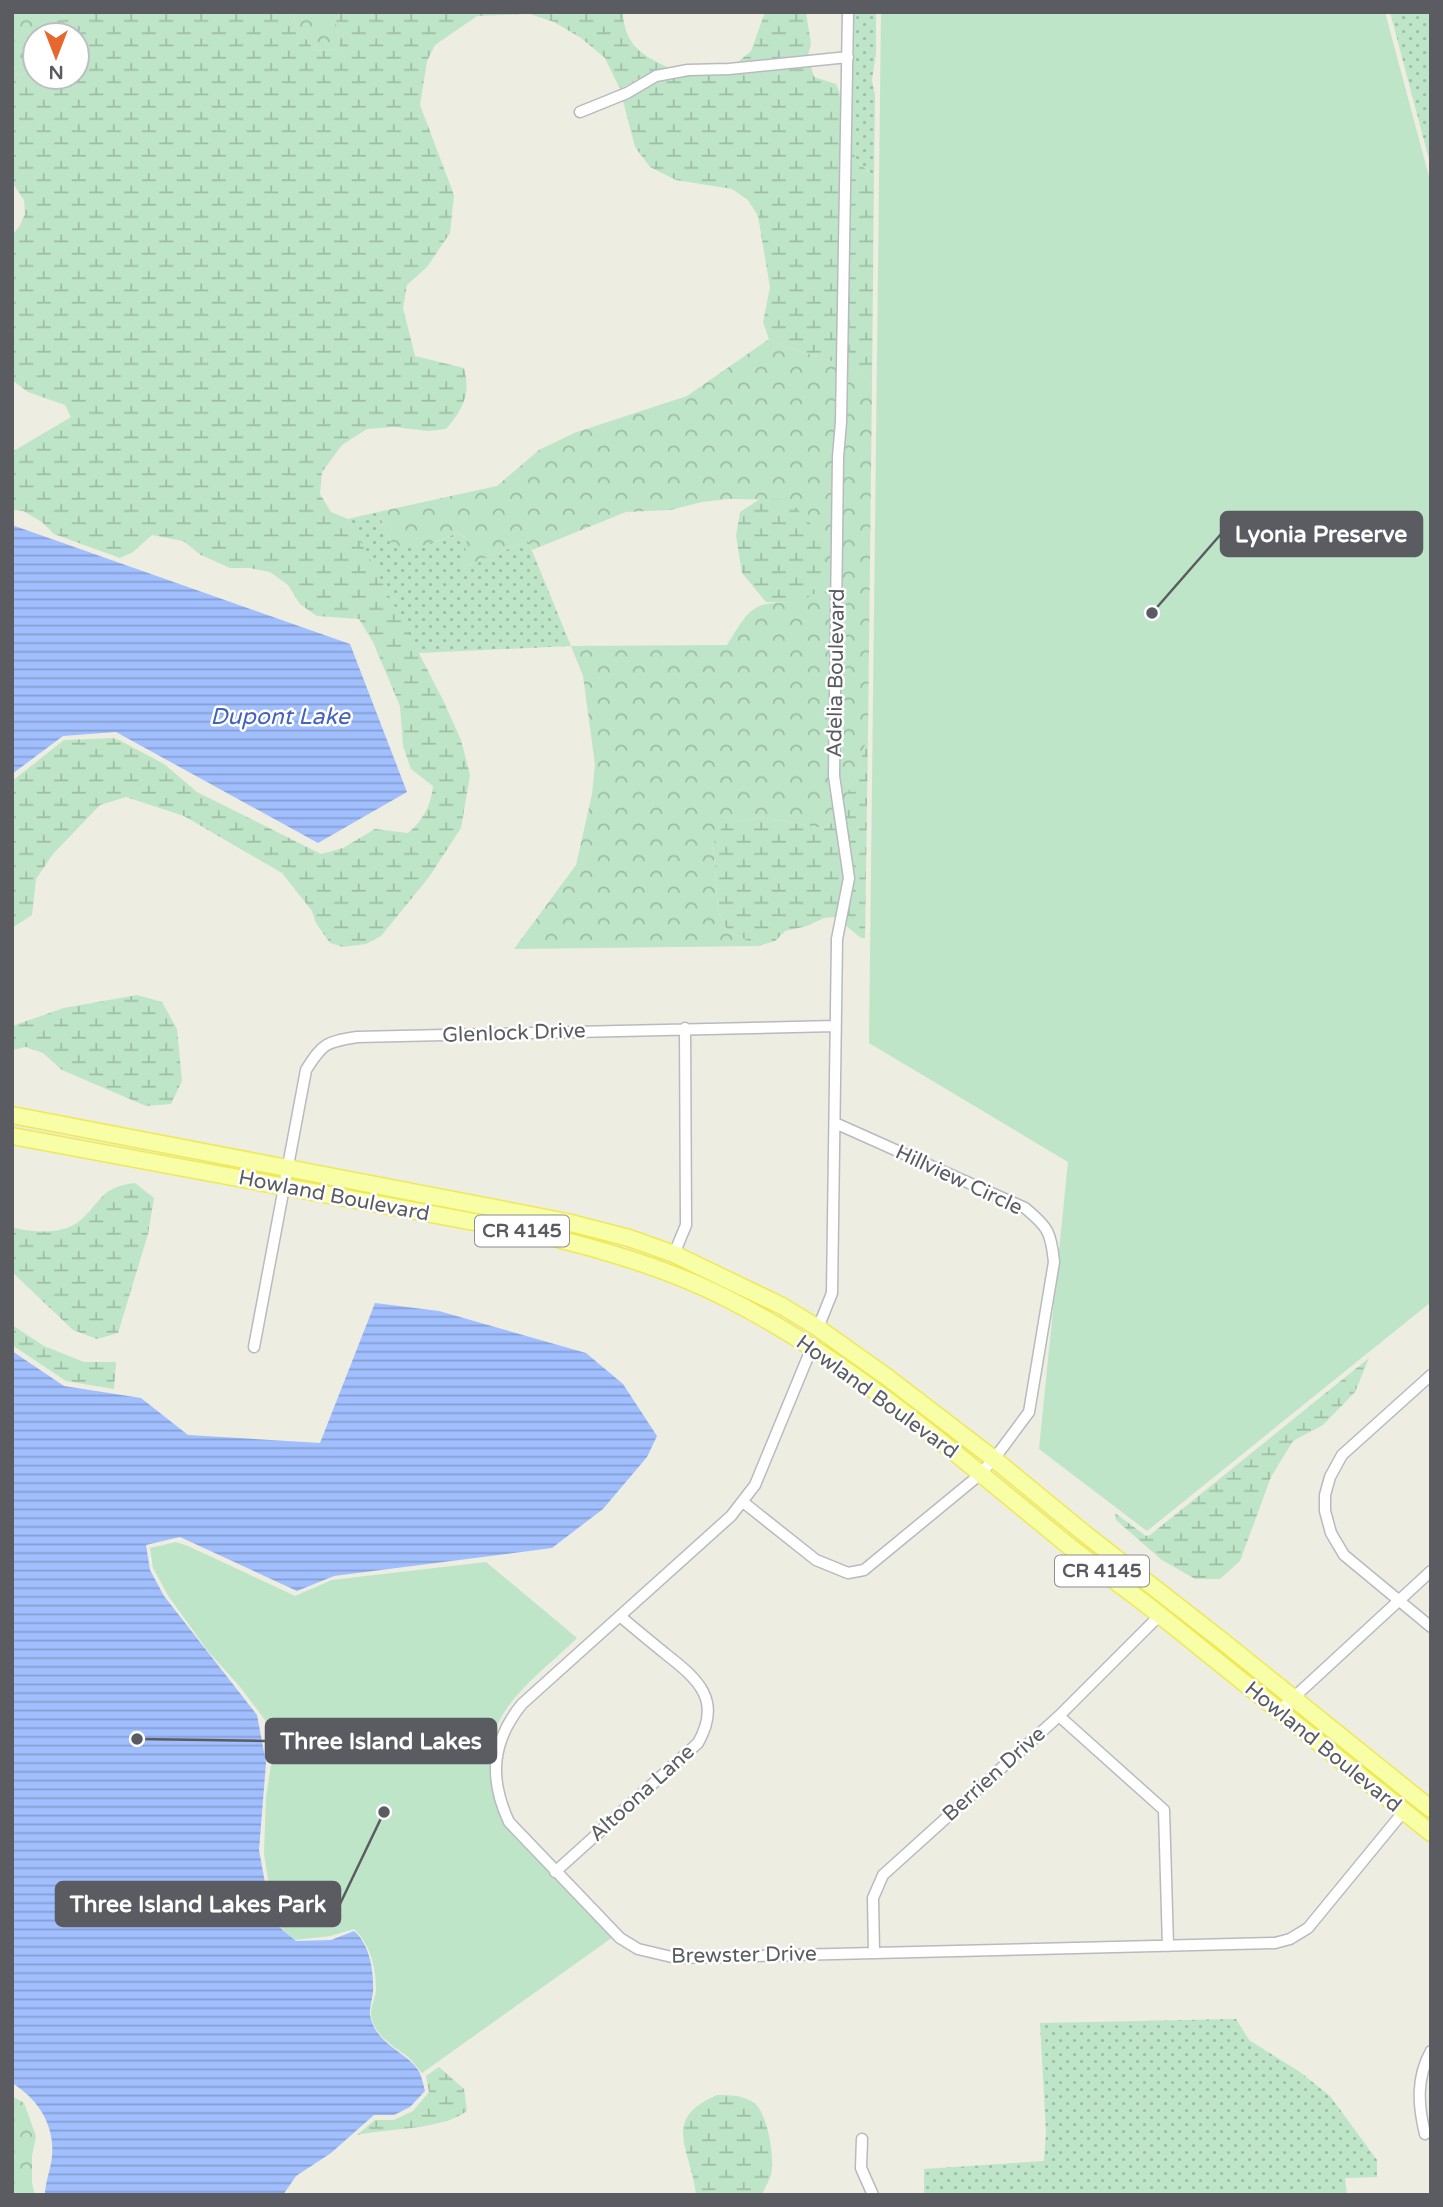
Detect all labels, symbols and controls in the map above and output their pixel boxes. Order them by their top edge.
north arrow [21,21,91,91]
text: N [48,61,64,83]
callout: Lyonia Preserve [1221,512,1422,556]
text: Lyonia Preserve [1235,521,1407,549]
street label: Adelia Boulevard [822,588,850,758]
water label: Dupont Lake [210,703,352,731]
street label: Glenlock Drive [442,1018,586,1048]
street label: Hillview Circle [891,1140,1027,1220]
street label: Howland Boulevard [236,1165,432,1227]
road number: CR 4145 [475,1216,569,1246]
street label: Howland Boulevard [791,1330,963,1464]
road number: CR 4145 [1055,1555,1149,1586]
street label: Howland Boulevard [1240,1676,1406,1818]
callout: Three Island Lakes [266,1719,496,1763]
street label: Berrien Drive [938,1721,1051,1827]
text: Three Island Lakes [279,1728,482,1756]
street label: Altoona Lane [584,1739,700,1847]
callout: Three Island Lakes Park [56,1882,340,1926]
text: Three Island Lakes Park [69,1891,327,1919]
street label: Brewster Drive [671,1941,817,1969]

